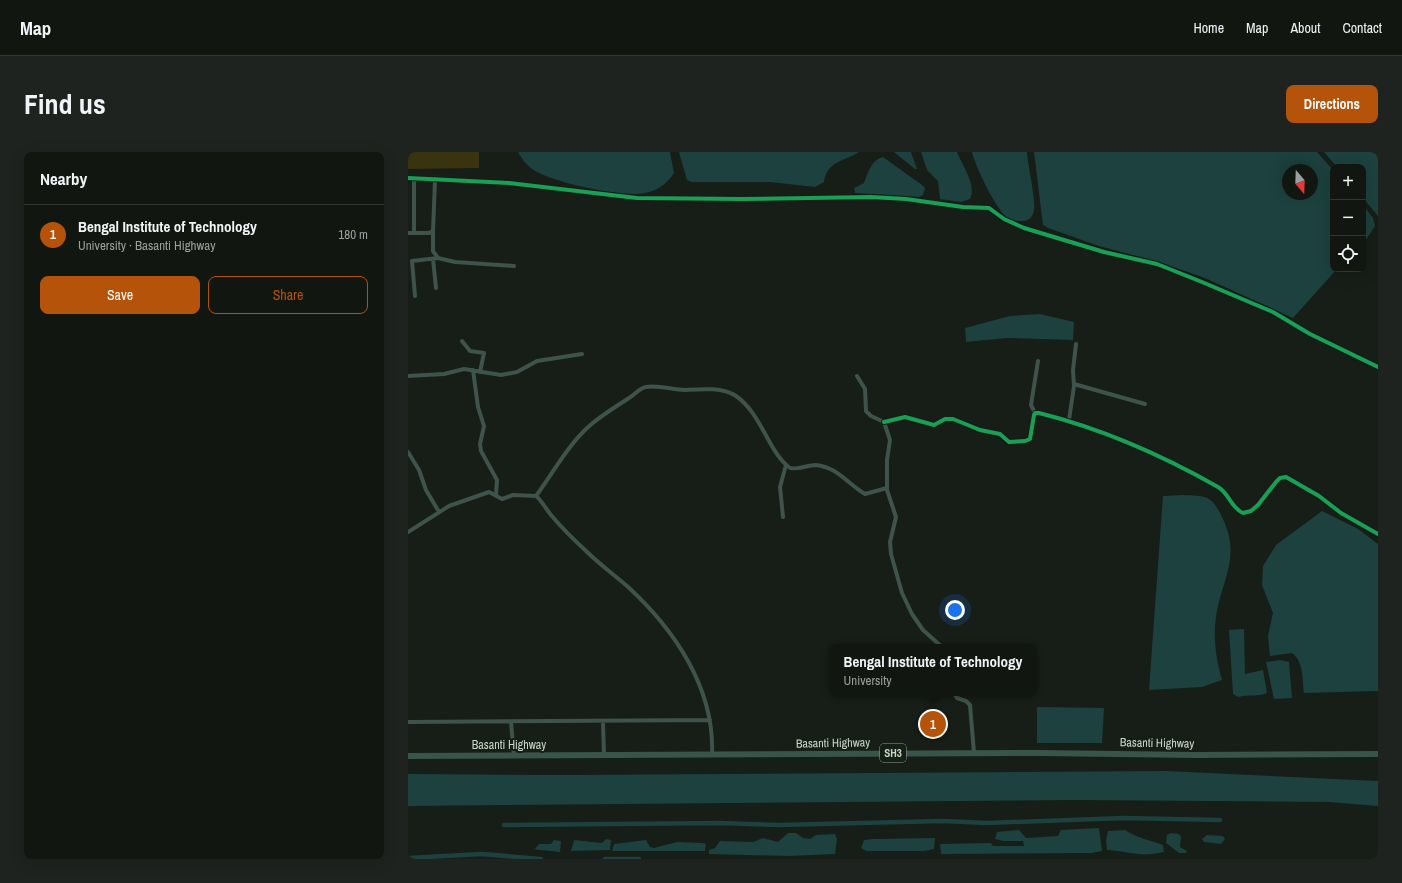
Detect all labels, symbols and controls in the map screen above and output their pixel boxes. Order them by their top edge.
text: Map [20,15,51,41]
text: Home [1193,19,1224,37]
text: Map [1246,19,1268,37]
text: About [1290,19,1320,37]
text: Contact [1342,19,1382,37]
text: Find us [24,85,106,123]
button: Directions [1286,85,1378,123]
north arrow [1282,164,1318,200]
map controls [1330,164,1366,272]
button: + [1330,164,1366,200]
text: Nearby [40,167,87,190]
button: − [1330,200,1366,236]
text: Bengal Institute of Technology [78,216,257,237]
text: 1 [50,226,56,243]
text: 180 m [338,226,368,243]
button: locate [1330,236,1366,272]
text: University · Basanti Highway [78,237,215,254]
button: Save [40,276,200,314]
button: Share [208,276,368,314]
your location [945,600,965,620]
popup [829,644,1037,696]
text: Bengal Institute of Technology [844,651,1022,672]
text: University [844,672,892,689]
pin: 1 [920,709,946,739]
street label: Basanti Highway [796,734,870,752]
street label: Basanti Highway [1120,734,1194,752]
street label: Basanti Highway [472,737,546,753]
road number: SH3 [880,744,906,762]

